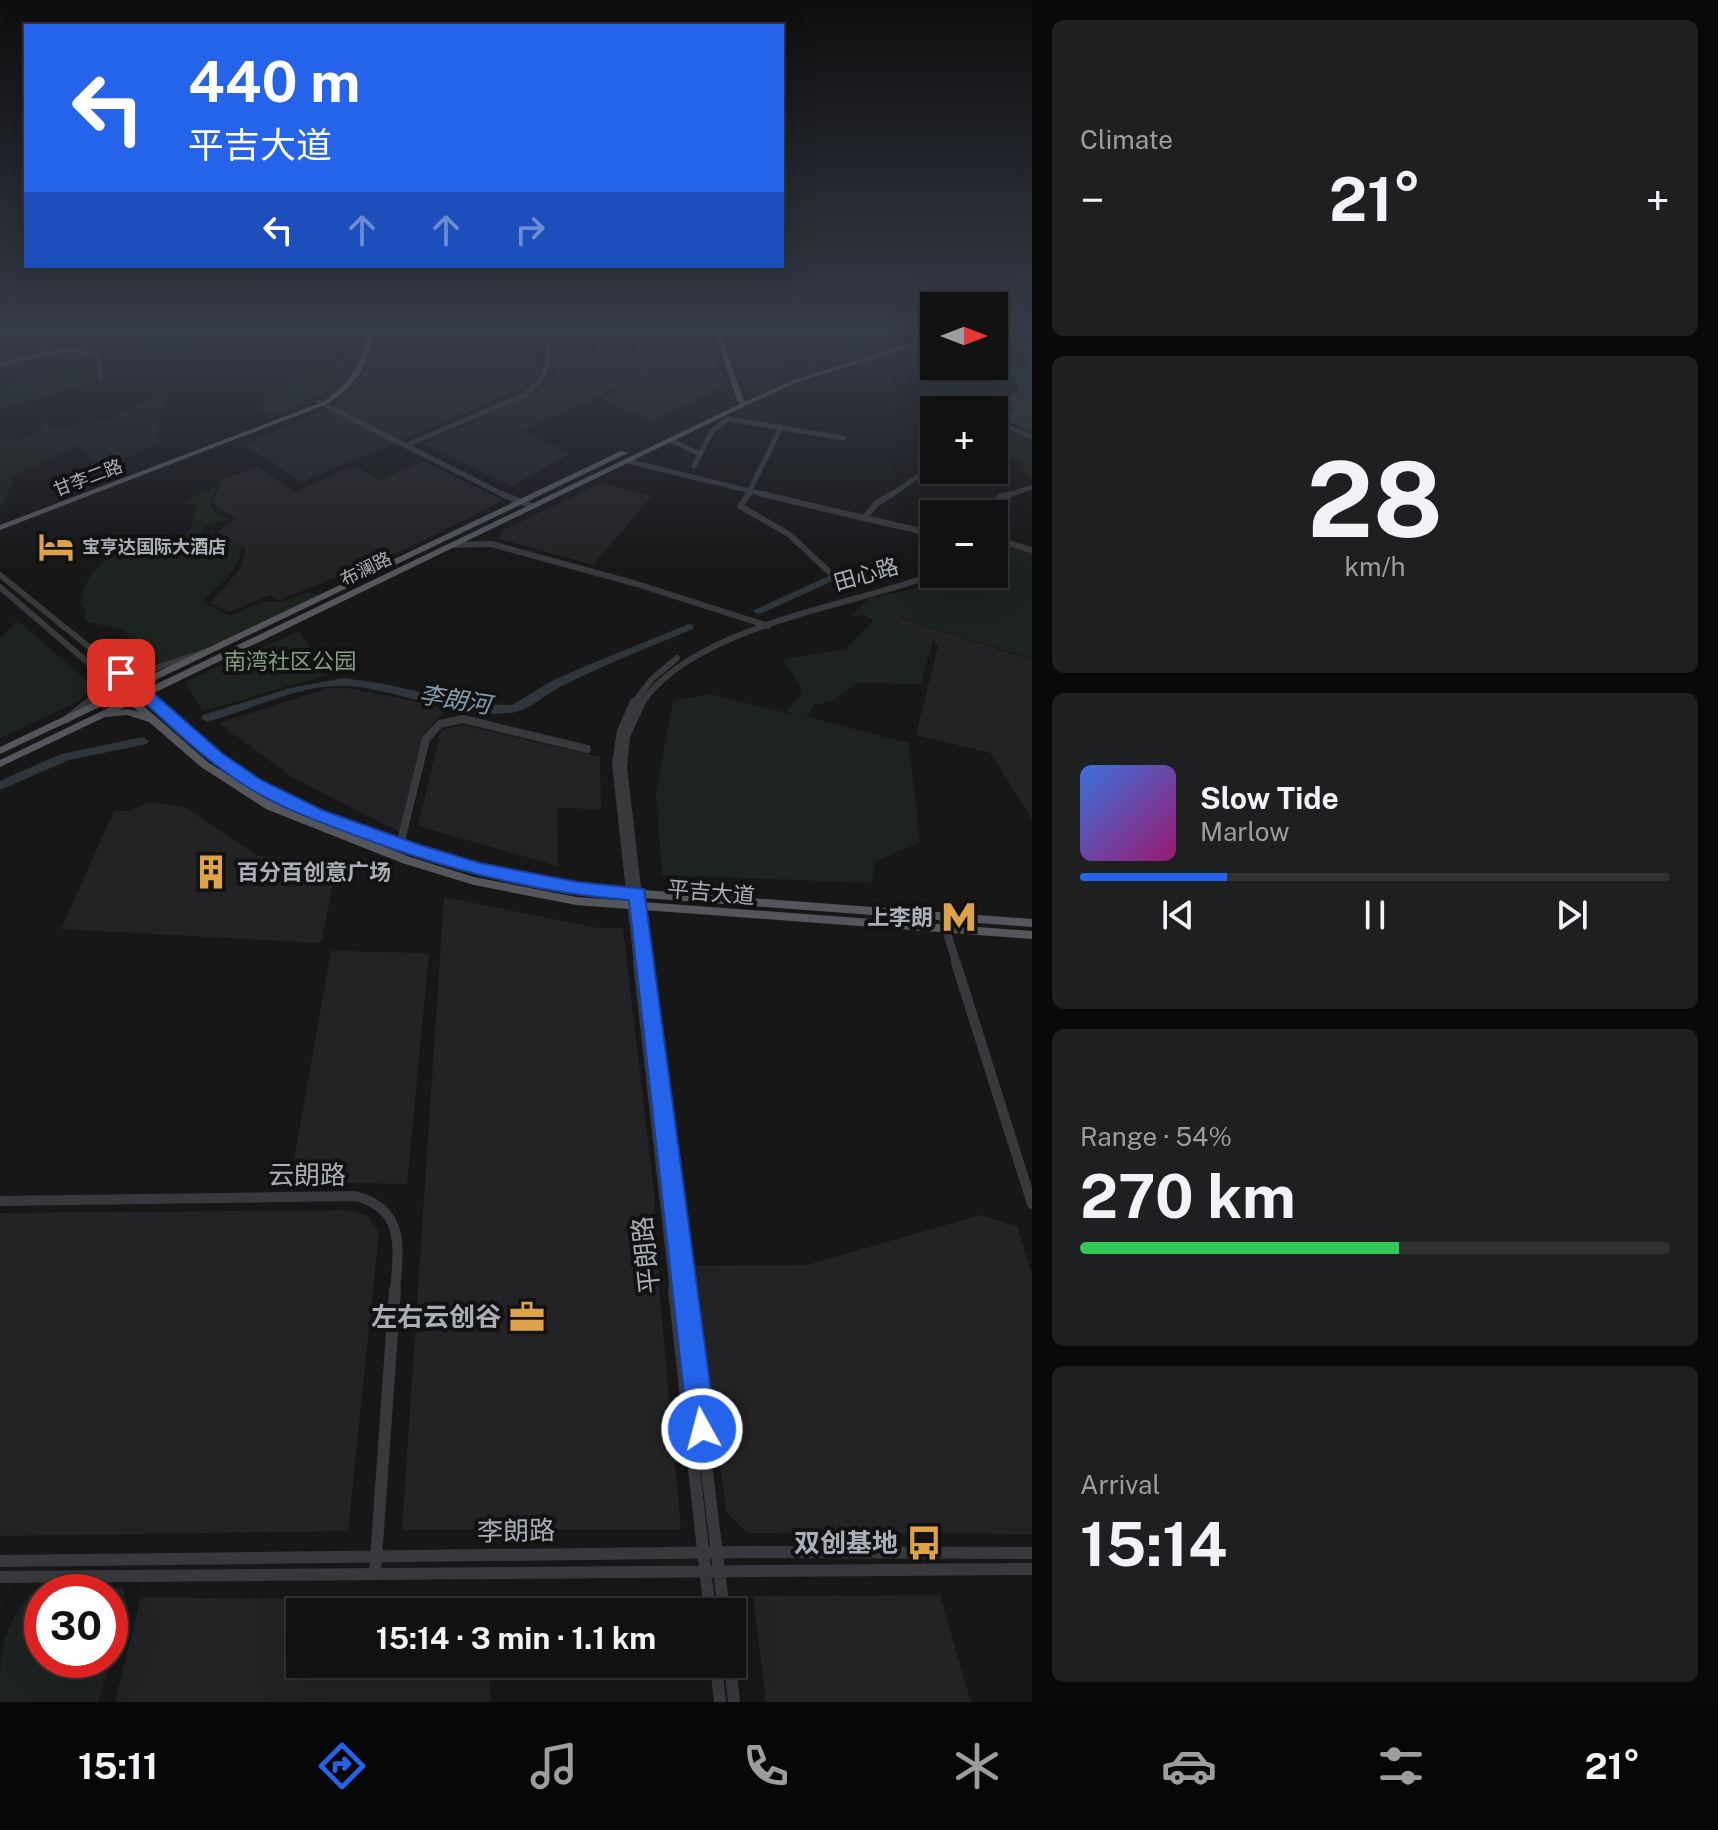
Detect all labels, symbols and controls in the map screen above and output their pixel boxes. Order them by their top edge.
text: 440 m [188,49,360,115]
icon: left [56,56,160,160]
text: 平吉大道 [188,124,332,166]
text: Climate [1080,124,1173,155]
text: 21° [1329,164,1421,235]
text: − [1080,174,1104,226]
text: + [1646,174,1670,226]
icon: left [256,208,300,252]
icon: ahead [340,208,384,252]
icon: ahead [424,208,468,252]
icon: right [508,208,552,252]
north arrow [920,292,1008,380]
map controls [920,292,1008,588]
button: + [920,396,1008,484]
text: 28 [1307,438,1443,560]
street label: 甘李二路 [50,455,125,500]
button: − [920,500,1008,588]
hotel icon: 宝亨达国际大酒店 [37,528,75,566]
place label: 宝亨达国际大酒店 [82,536,226,557]
street label: 布澜路 [337,547,395,590]
text: km/h [1344,551,1406,582]
street label: 田心路 [831,552,901,596]
pin [87,639,155,707]
park label: 南湾社区公园 [224,648,356,674]
icon: arrive [99,651,143,695]
water label: 李朗河 [417,680,497,719]
text: Slow Tide [1200,780,1339,816]
text: Marlow [1200,816,1290,847]
building icon: 百分百创意广场 [192,853,230,891]
place label: 百分百创意广场 [237,859,391,885]
street label: 平吉大道 [666,875,756,909]
icon: previous [1156,893,1200,937]
icon: pause [1353,893,1397,937]
icon: next [1550,893,1594,937]
metro station icon: 上李朗 [940,898,978,936]
place label: 上李朗 [867,904,933,930]
text: Range · 54% [1080,1121,1232,1152]
street label: 云朗路 [268,1159,346,1190]
text: 270 km [1080,1161,1296,1232]
street label: 平朗路 [626,1215,665,1295]
office icon: 左右云创谷 [508,1298,546,1336]
place label: 左右云创谷 [371,1301,501,1332]
position arrow [660,1387,744,1471]
text: Arrival [1080,1469,1160,1500]
text: 15:14 [1080,1509,1227,1580]
street label: 李朗路 [477,1514,555,1547]
bus stop icon: 双创基地 [905,1524,943,1562]
place label: 双创基地 [794,1527,898,1558]
speed limit sign: 30 [24,1574,128,1678]
text: 15:14 · 3 min · 1.1 km [376,1620,656,1656]
icon: directions [314,1738,370,1794]
icon: music [526,1738,582,1794]
icon: phone [738,1738,794,1794]
icon: climate [949,1738,1005,1794]
icon: car [1161,1738,1217,1794]
icon: filters [1373,1738,1429,1794]
text: 15:11 [78,1745,158,1787]
text: 21° [1585,1745,1640,1787]

